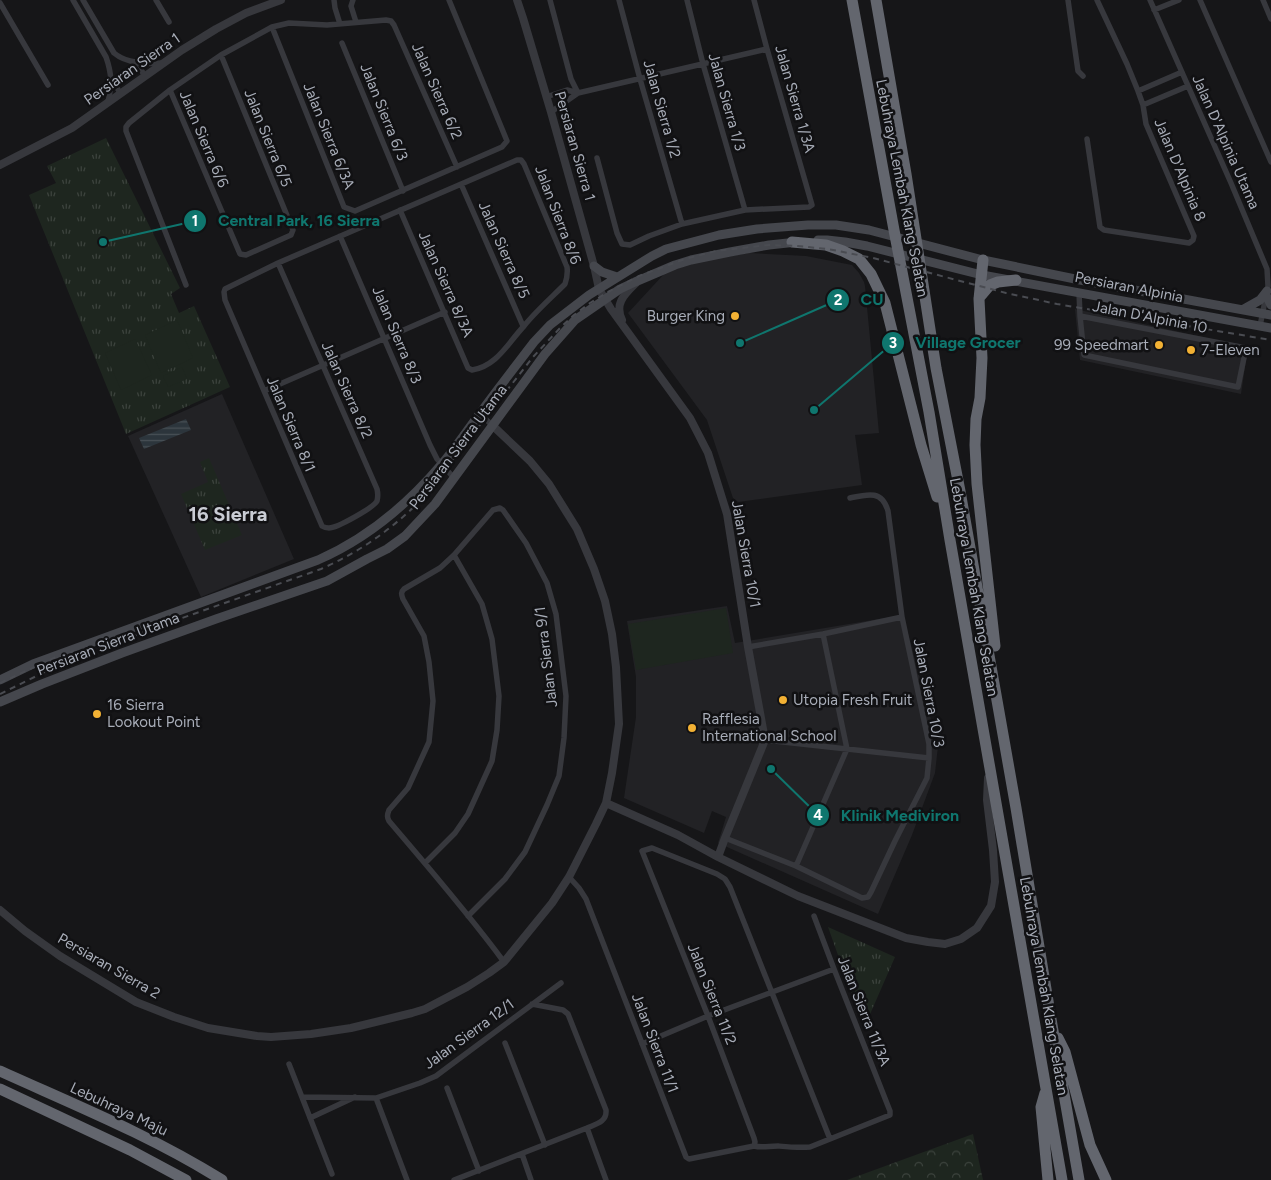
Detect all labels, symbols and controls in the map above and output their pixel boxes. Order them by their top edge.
street label: Persiaran Sierra 1 [80,29,184,109]
street label: Jalan Sierra 6/2 [408,40,466,142]
street label: Jalan Sierra 1/3A [771,43,819,155]
street label: Jalan Sierra 1/3 [704,51,750,153]
street label: Jalan Sierra 1/2 [639,58,685,160]
street label: Jalan Sierra 6/3 [356,61,412,163]
street label: Jalan D'Alpinia Utama [1188,72,1264,212]
street label: Lebuhraya Lembah Klang Selatan [872,78,932,298]
street label: Jalan Sierra 6/3A [299,80,359,192]
street label: Jalan Sierra 6/5 [240,87,296,189]
street label: Jalan Sierra 6/6 [175,88,233,191]
street label: Persiaran Sierra 1 [551,89,599,203]
street label: Jalan D'Alpinia 8 [1150,116,1210,224]
street label: Jalan Sierra 8/6 [531,163,585,267]
street label: Jalan Sierra 8/5 [475,199,533,301]
callout: Central Park, 16 Sierra [183,205,390,236]
text: Central Park, 16 Sierra [218,211,380,230]
text: 1 [192,212,198,230]
street label: Jalan Sierra 8/3A [415,228,477,340]
street label: Persiaran Alpinia [1073,268,1185,306]
street label: Jalan Sierra 8/3 [368,284,426,386]
callout: CU [825,284,893,315]
text: CU [861,290,883,309]
text: 2 [834,291,843,309]
street label: Jalan D'Alpinia 10 [1091,297,1209,337]
place label: Burger King [647,307,725,325]
marker: Burger King [729,310,741,322]
callout: Village Grocer [881,327,1031,358]
text: Village Grocer [915,333,1021,352]
text: 3 [889,334,897,352]
place label: 99 Speedmart [1054,336,1149,354]
street label: Jalan Sierra 8/2 [318,339,376,441]
marker: 99 Speedmart [1153,339,1165,351]
place label: 7-Eleven [1201,341,1260,359]
marker: 7-Eleven [1185,344,1197,356]
street label: Jalan Sierra 8/1 [263,374,319,474]
street label: Persiaran Sierra Utama [405,381,511,513]
street label: Lebuhraya Lembah Klang Selatan [946,476,1002,698]
street label: Jalan Sierra 10/1 [728,499,764,609]
district label: 16 Sierra [188,502,268,526]
street label: Jalan Sierra 9/1 [531,606,561,708]
street label: Persiaran Sierra Utama [34,608,182,680]
street label: Jalan Sierra 10/3 [910,637,948,749]
place label: Utopia Fresh Fruit [793,691,913,709]
marker: Utopia Fresh Fruit [777,694,789,706]
place label: 16 Sierra Lookout Point [107,696,201,731]
marker: 16 Sierra Lookout Point [91,708,103,720]
place label: Rafflesia International School [702,710,837,745]
marker: Rafflesia International School [686,722,698,734]
callout: Klinik Mediviron [806,800,969,831]
text: 4 [813,806,823,824]
text: Klinik Mediviron [841,806,959,825]
street label: Lebuhraya Lembah Klang Selatan [1016,875,1072,1097]
street label: Persiaran Sierra 2 [54,929,164,1003]
street label: Jalan Sierra 11/2 [684,941,740,1047]
street label: Jalan Sierra 11/3A [834,953,894,1069]
street label: Jalan Sierra 11/1 [628,991,682,1095]
street label: Jalan Sierra 12/1 [420,995,518,1073]
street label: Lebuhraya Maju [67,1078,171,1140]

